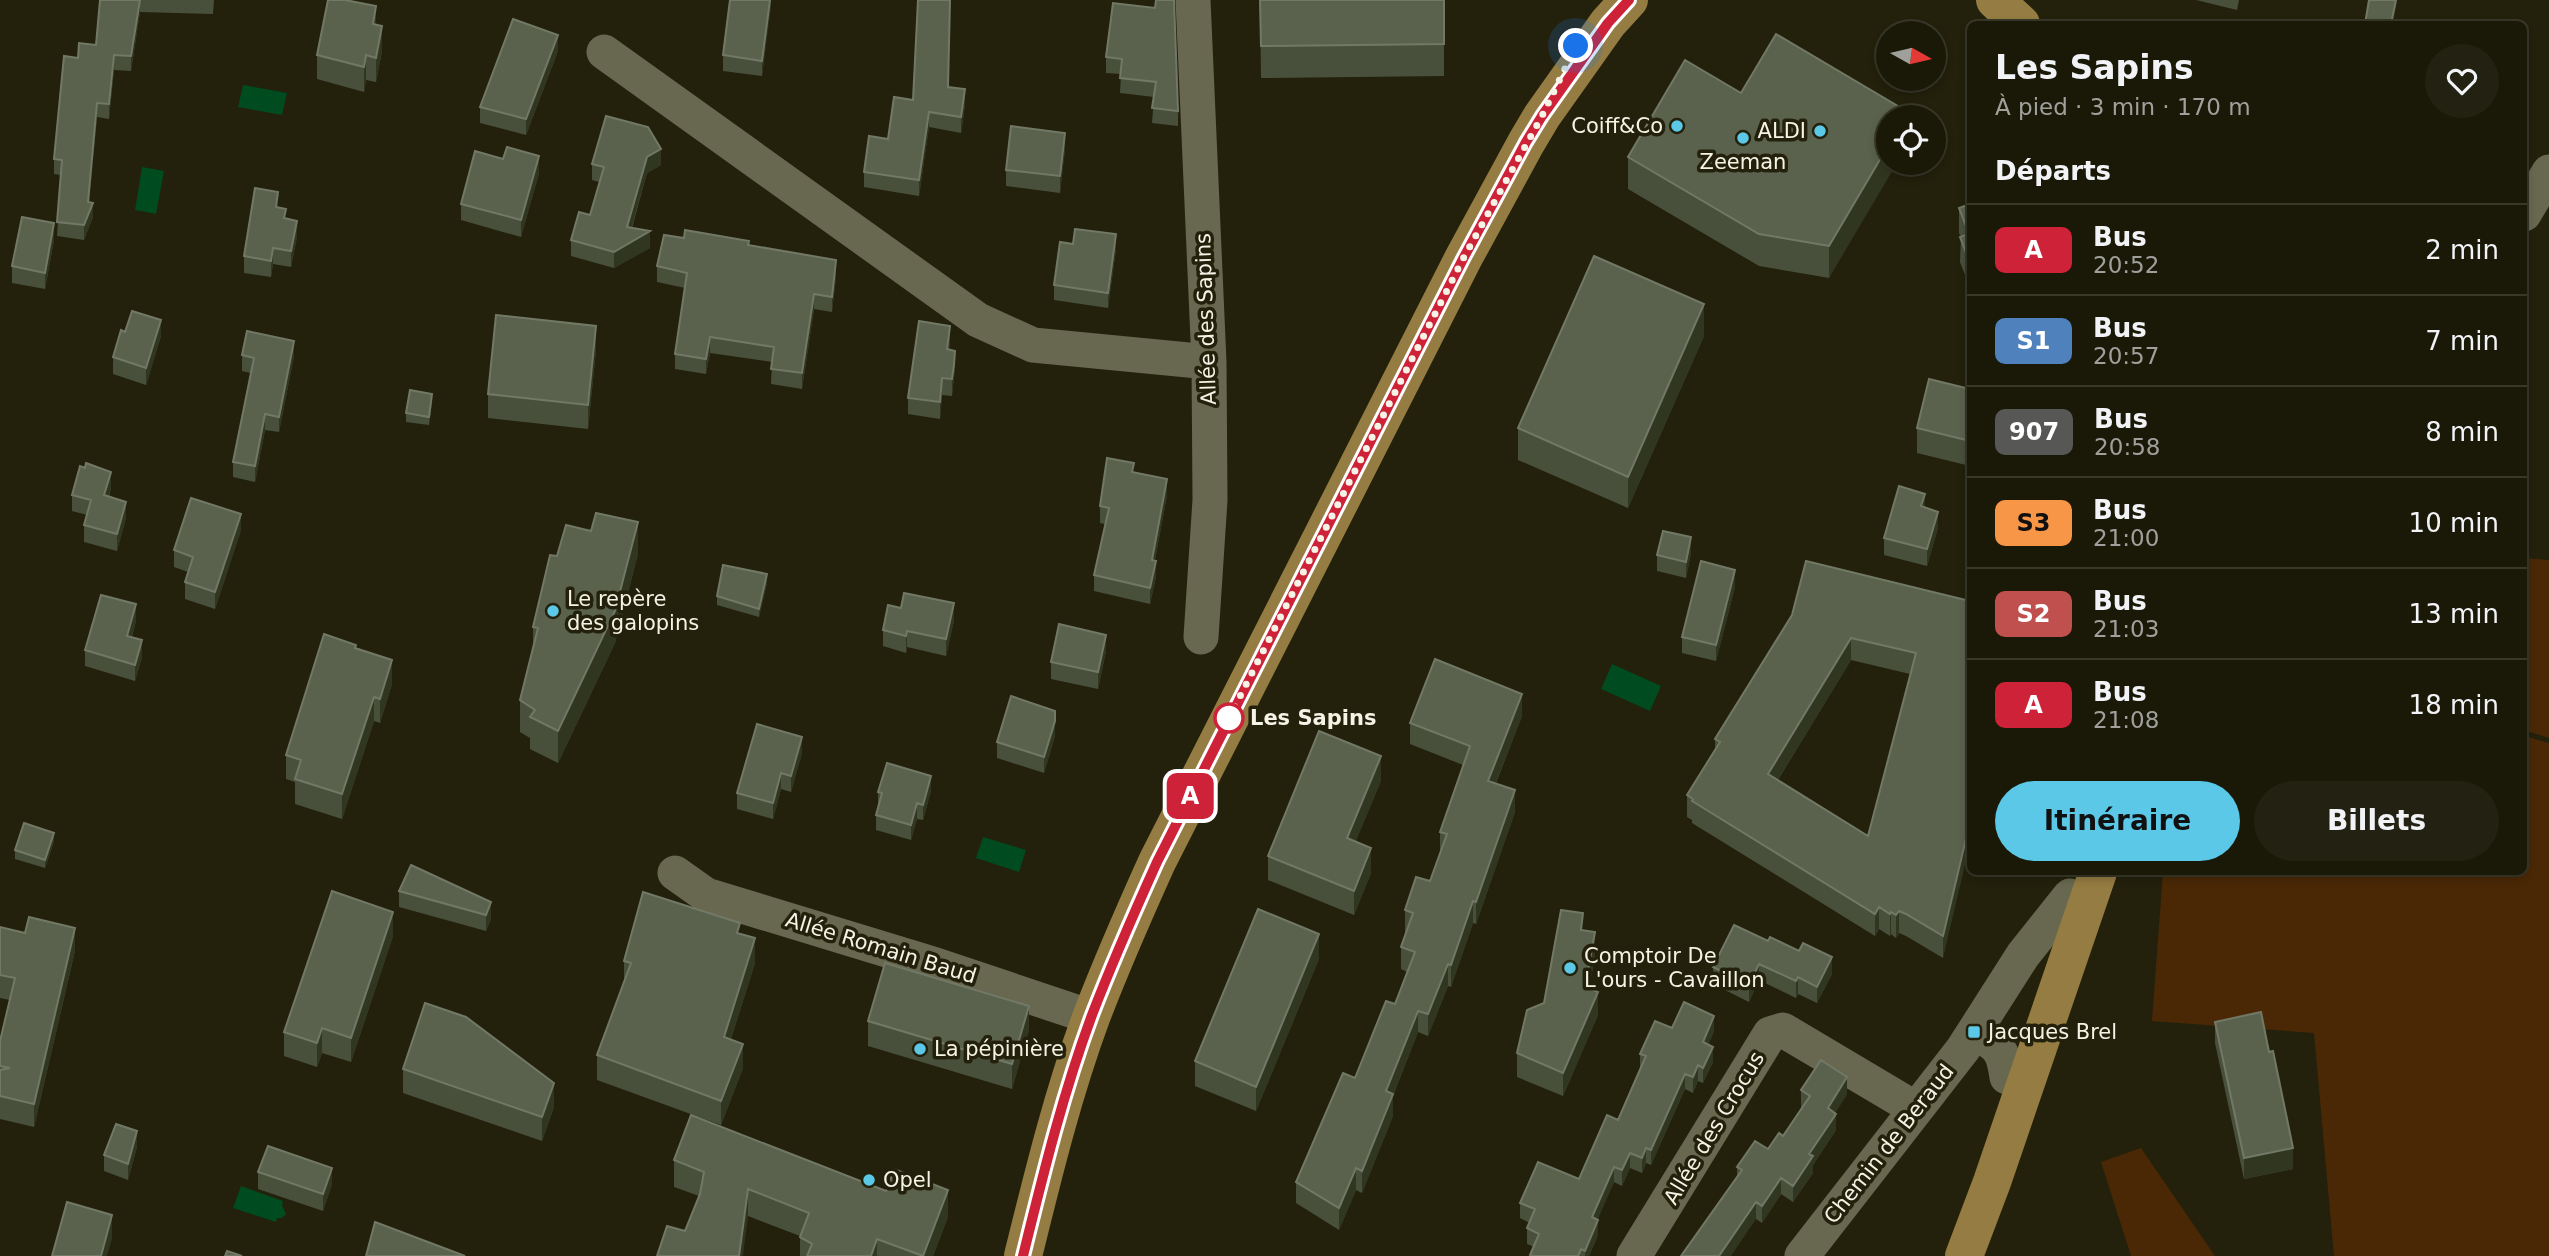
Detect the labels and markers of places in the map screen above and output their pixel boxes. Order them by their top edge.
place label: Coiff&Co [1571,114,1663,138]
marker: Coiff&Co [1669,118,1685,134]
place label: ALDI [1758,119,1806,143]
marker: ALDI [1812,123,1828,139]
marker: Zeeman [1735,130,1751,146]
place label: Zeeman [1700,150,1786,174]
place label: Le repère des galopins [567,587,699,635]
marker: Le repère des galopins [545,603,561,619]
marker: Les Sapins [1214,703,1244,733]
place label: Les Sapins [1250,706,1376,730]
place label: Comptoir De L'ours - Cavaillon [1584,944,1765,992]
marker: Comptoir De L'ours - Cavaillon [1562,960,1578,976]
place label: Jacques Brel [1986,1020,2117,1044]
marker: Jacques Brel [1966,1024,1982,1040]
place label: La pépinière [934,1037,1064,1061]
marker: La pépinière [912,1041,928,1057]
place label: Opel [883,1168,932,1192]
marker: Opel [861,1172,877,1188]

